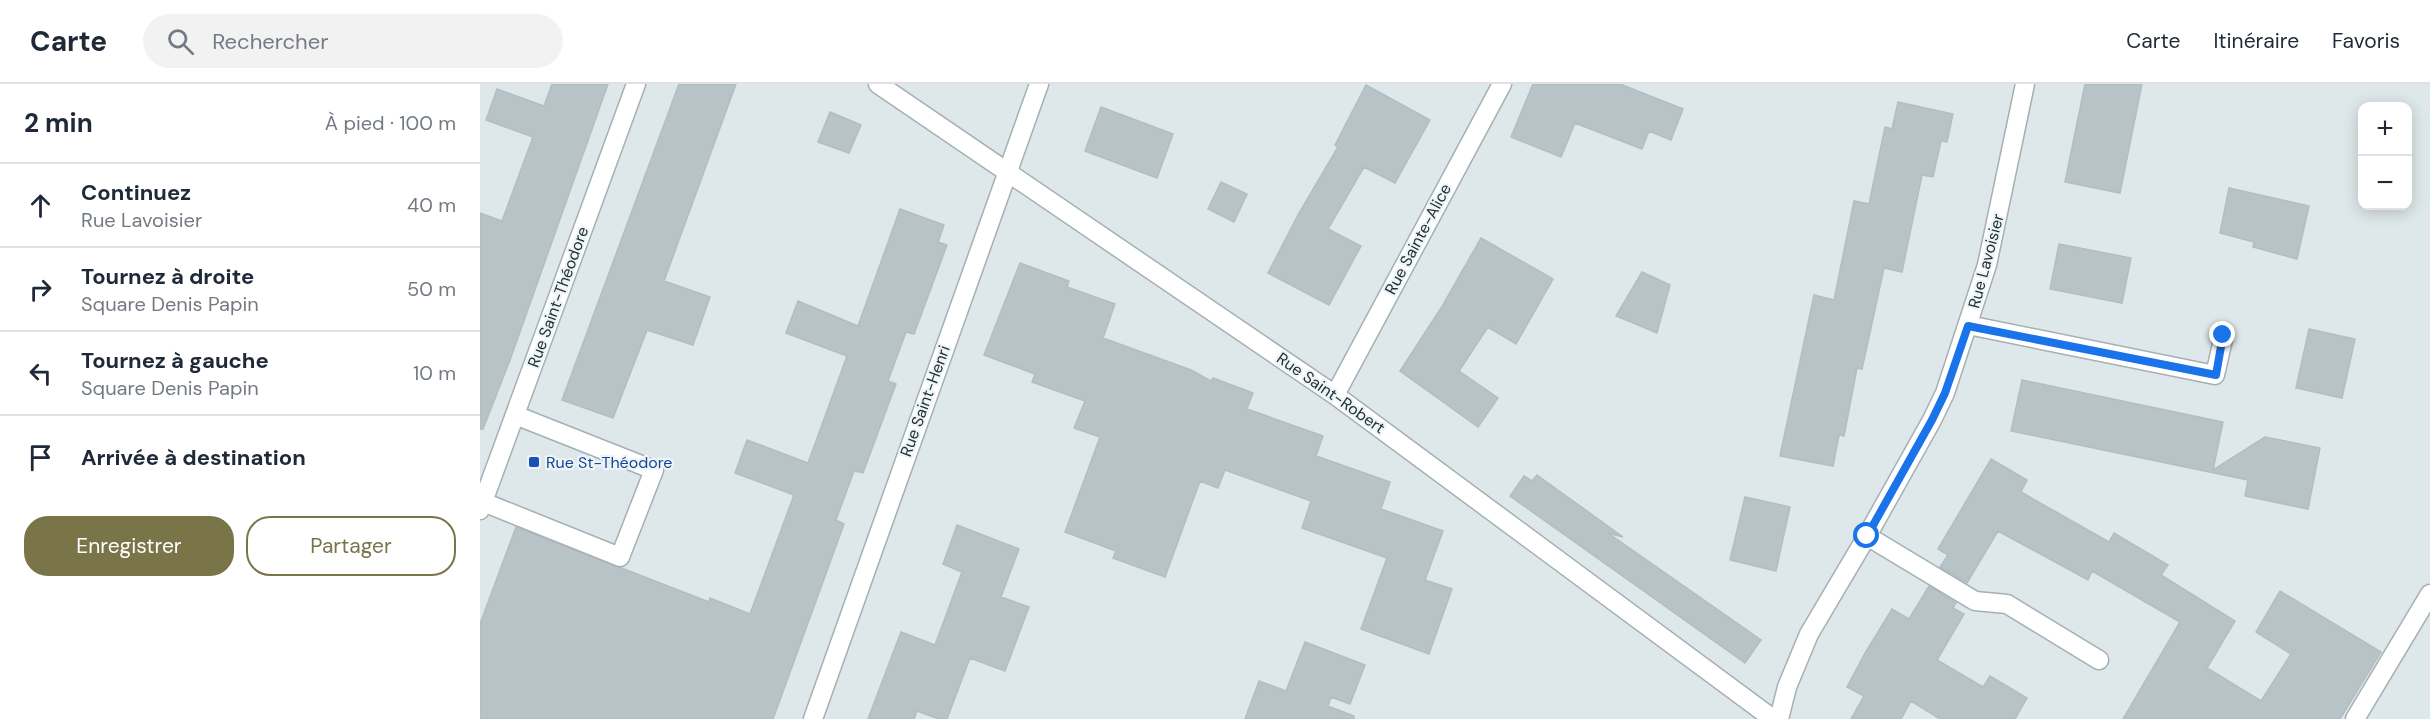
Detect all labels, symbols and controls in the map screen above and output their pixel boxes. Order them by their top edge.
search box [143,14,563,68]
text: Carte [30,23,107,60]
icon: search [164,25,197,58]
text: Rechercher [212,27,328,56]
text: Carte [2126,27,2180,55]
text: Itinéraire [2213,27,2299,55]
text: Favoris [2332,27,2400,55]
map controls [2358,102,2412,210]
button: + [2358,102,2412,156]
text: 2 min [24,106,93,140]
text: À pied · 100 m [325,110,456,136]
button: − [2358,156,2412,210]
text: Continuez [81,178,191,207]
street label: Rue Sainte-Alice [1380,180,1456,298]
icon: ahead [24,189,57,222]
text: 40 m [407,192,456,218]
text: Rue Lavoisier [81,207,202,233]
street label: Rue Lavoisier [1963,211,2009,311]
street label: Rue Saint-Théodore [523,224,593,370]
text: Tournez à droite [81,262,254,291]
icon: right [24,273,57,306]
text: 50 m [407,276,456,302]
text: Square Denis Papin [81,291,259,317]
route end [2209,321,2235,347]
street label: Rue Saint-Henri [895,342,955,460]
text: Tournez à gauche [81,346,269,375]
street label: Rue Saint-Robert [1273,348,1389,438]
icon: left [24,357,57,390]
text: 10 m [413,360,456,386]
text: Square Denis Papin [81,375,259,401]
icon: arrive [24,441,57,474]
text: Arrivée à destination [81,443,306,472]
place label: Rue St-Théodore [546,452,672,473]
marker: Rue St-Théodore [527,455,541,469]
button: Enregistrer [24,516,234,576]
button: Partager [246,516,456,576]
route start [1853,522,1879,548]

